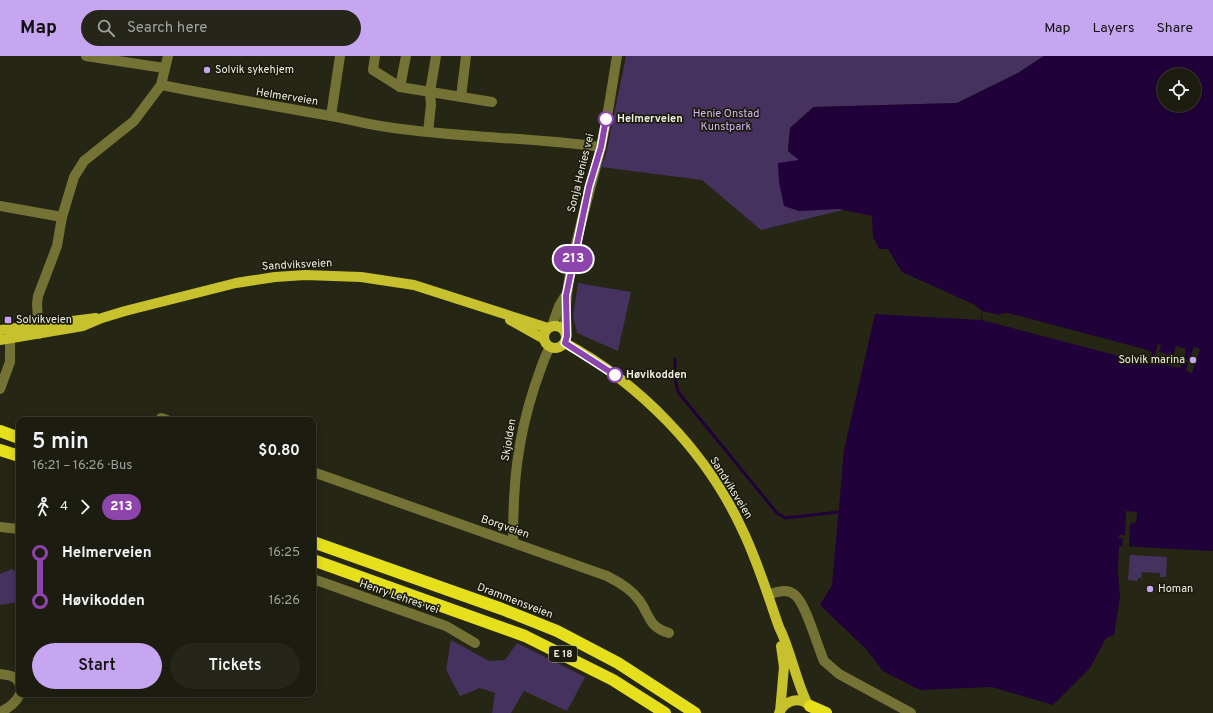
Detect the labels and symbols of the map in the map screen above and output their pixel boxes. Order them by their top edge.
place label: Solvik sykehjem [215,63,294,77]
marker: Solvik sykehjem [202,65,212,75]
street label: Helmerveien [255,85,319,109]
park label: Henie Onstad Kunstpark [693,107,759,134]
marker: Helmerveien [598,111,614,127]
place label: Helmerveien [617,112,683,126]
street label: Sonja Henies vei [564,132,598,214]
line badge: 213 [550,246,596,272]
street label: Sandviksveien [261,256,333,274]
place label: Solvikveien [16,313,72,327]
marker: Solvikveien [3,315,13,325]
place label: Solvik marina [1118,353,1185,367]
marker: Solvik marina [1188,355,1198,365]
marker: Høvikodden [607,367,623,383]
place label: Høvikodden [626,368,687,382]
street label: Skjolden [498,418,520,462]
street label: Sandviksveien [706,454,756,522]
street label: Borgveien [479,512,531,542]
street label: Henry Lehres vei [357,577,441,617]
street label: Drammensveien [475,580,555,622]
place label: Homan [1158,582,1193,596]
marker: Homan [1145,584,1155,594]
road number: E 18 [549,646,577,662]

